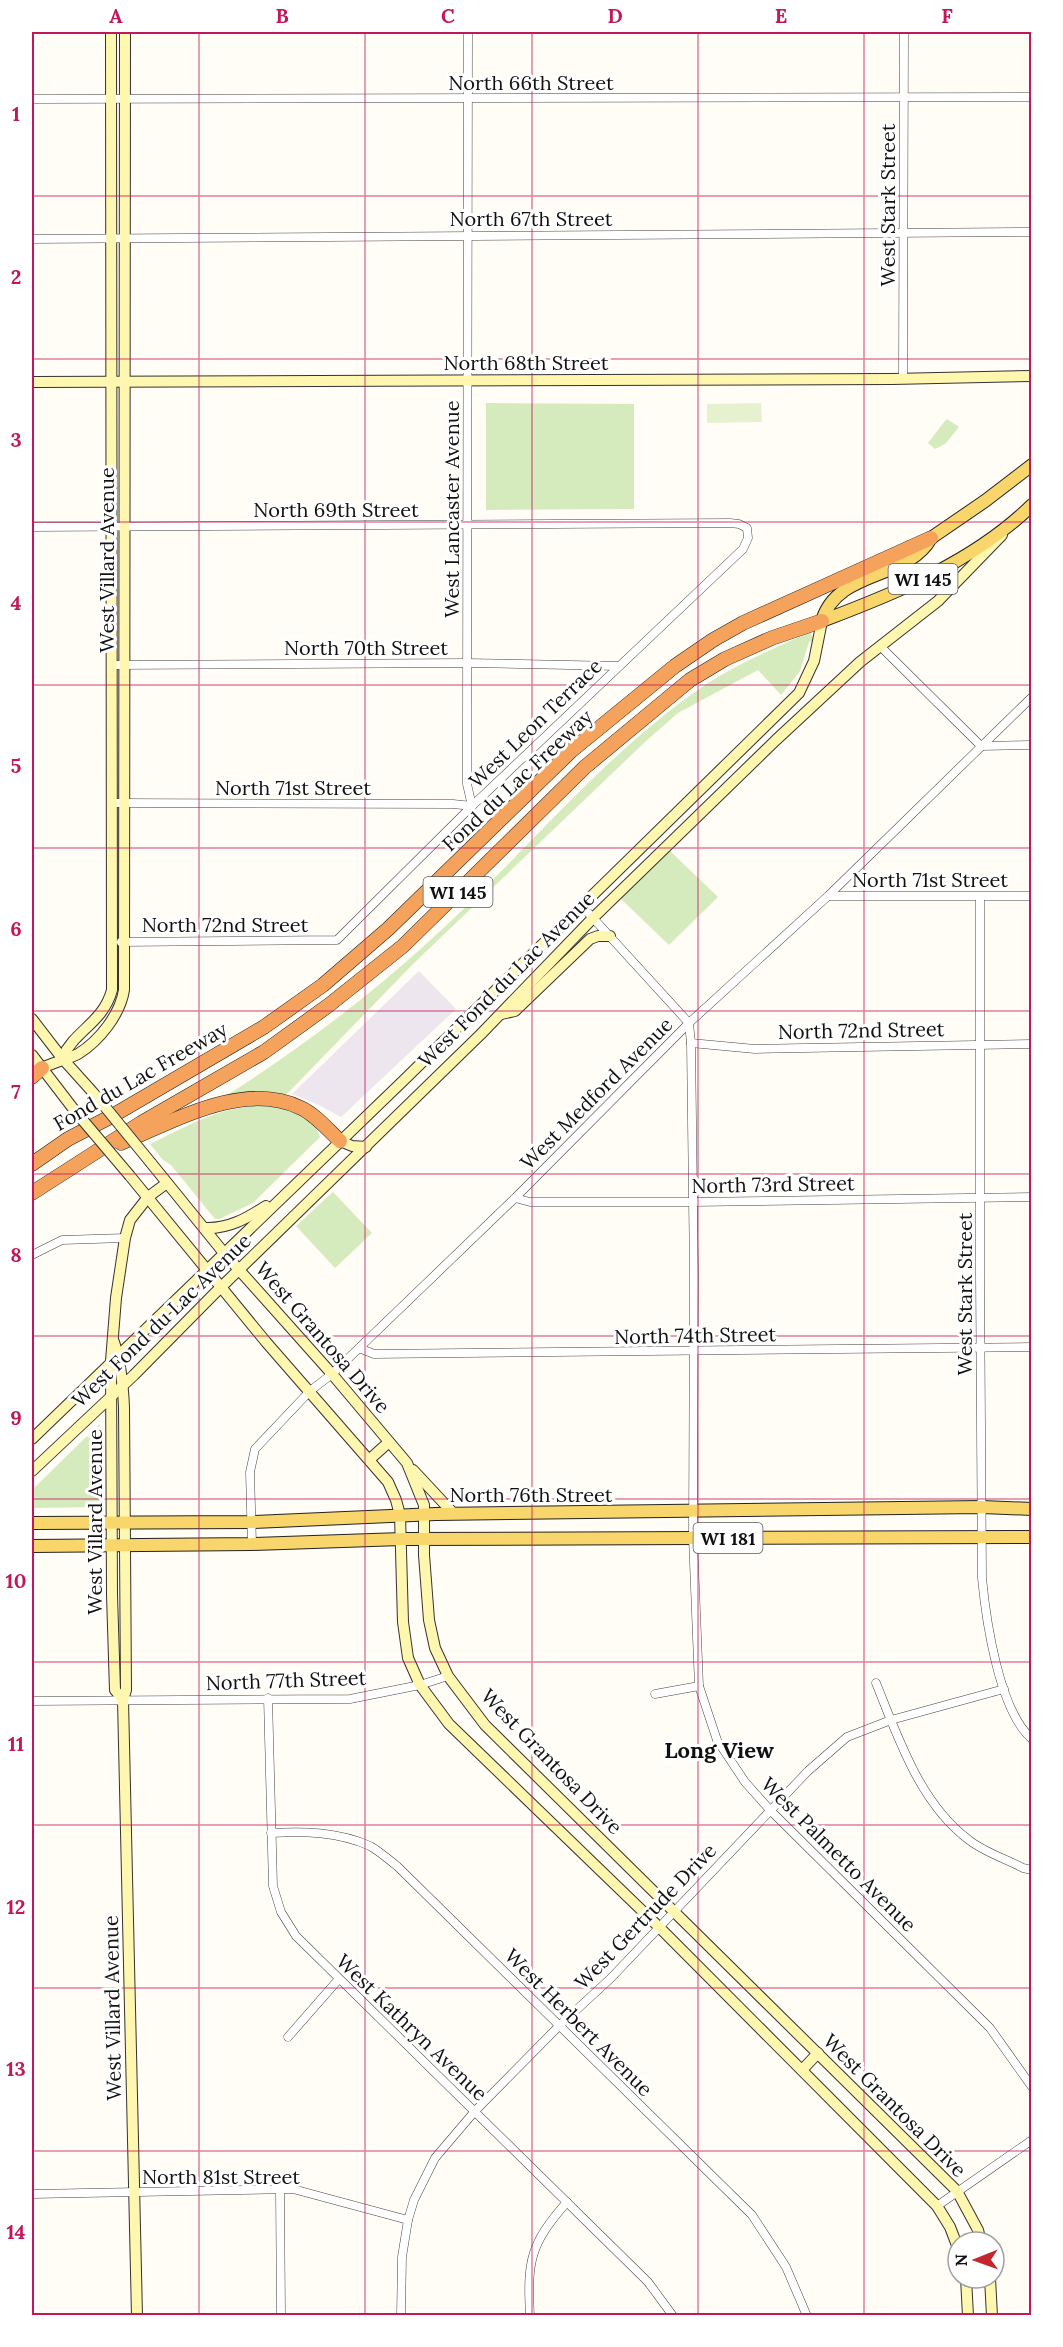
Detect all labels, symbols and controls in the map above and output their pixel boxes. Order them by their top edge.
text: A [109,3,123,28]
text: B [275,3,289,28]
text: C [441,3,455,28]
text: D [607,3,623,28]
text: E [775,3,787,28]
text: F [941,3,953,28]
street label: North 66th Street [448,70,614,95]
text: 1 [12,101,20,126]
street label: West Stark Street [875,123,900,286]
street label: North 67th Street [450,206,613,231]
text: 2 [11,264,21,289]
street label: North 68th Street [444,350,609,375]
street label: West Lancaster Avenue [439,400,464,618]
text: 3 [10,427,22,452]
street label: West Villard Avenue [94,467,119,653]
street label: North 69th Street [253,497,419,522]
road number: WI 145 [888,564,958,594]
text: 4 [11,590,22,615]
street label: North 70th Street [284,635,448,660]
street label: West Leon Terrace [463,653,607,793]
street label: Fond du Lac Freeway [437,704,598,856]
text: 5 [11,753,22,778]
street label: North 71st Street [215,775,371,800]
street label: North 71st Street [852,867,1008,892]
road number: WI 145 [424,877,492,907]
street label: West Fond du Lac Avenue [413,885,600,1072]
street label: North 72nd Street [142,912,309,937]
text: 6 [10,916,22,941]
street label: West Medford Avenue [515,1012,677,1174]
street label: Fond du Lac Freeway [49,1016,232,1136]
street label: North 72nd Street [778,1016,945,1044]
text: 7 [11,1079,21,1104]
street label: North 73rd Street [691,1170,855,1198]
street label: West Stark Street [952,1212,977,1375]
street label: West Fond du Lac Avenue [66,1228,256,1412]
text: 8 [10,1242,22,1267]
street label: West Grantosa Drive [250,1256,396,1418]
street label: North 74th Street [614,1321,776,1349]
text: 9 [10,1405,22,1430]
street label: West Villard Avenue [82,1429,107,1615]
street label: North 76th Street [450,1482,613,1507]
road number: WI 181 [694,1523,762,1553]
text: 10 [6,1568,26,1593]
street label: North 77th Street [205,1665,367,1695]
street label: West Grantosa Drive [476,1683,628,1839]
text: 11 [8,1731,24,1756]
district label: Long View [664,1736,774,1764]
street label: West Palmetto Avenue [756,1771,922,1937]
street label: West Gertrude Drive [569,1838,721,1994]
text: 12 [7,1894,25,1919]
street label: West Villard Avenue [98,1915,126,2101]
street label: West Herbert Avenue [500,1943,658,2101]
street label: West Kathryn Avenue [331,1948,493,2106]
street label: West Grantosa Drive [818,2028,972,2182]
text: 13 [6,2056,26,2081]
street label: North 81st Street [142,2164,300,2189]
text: 14 [6,2219,26,2244]
north arrow [946,2230,1006,2290]
text: N [951,2254,971,2267]

